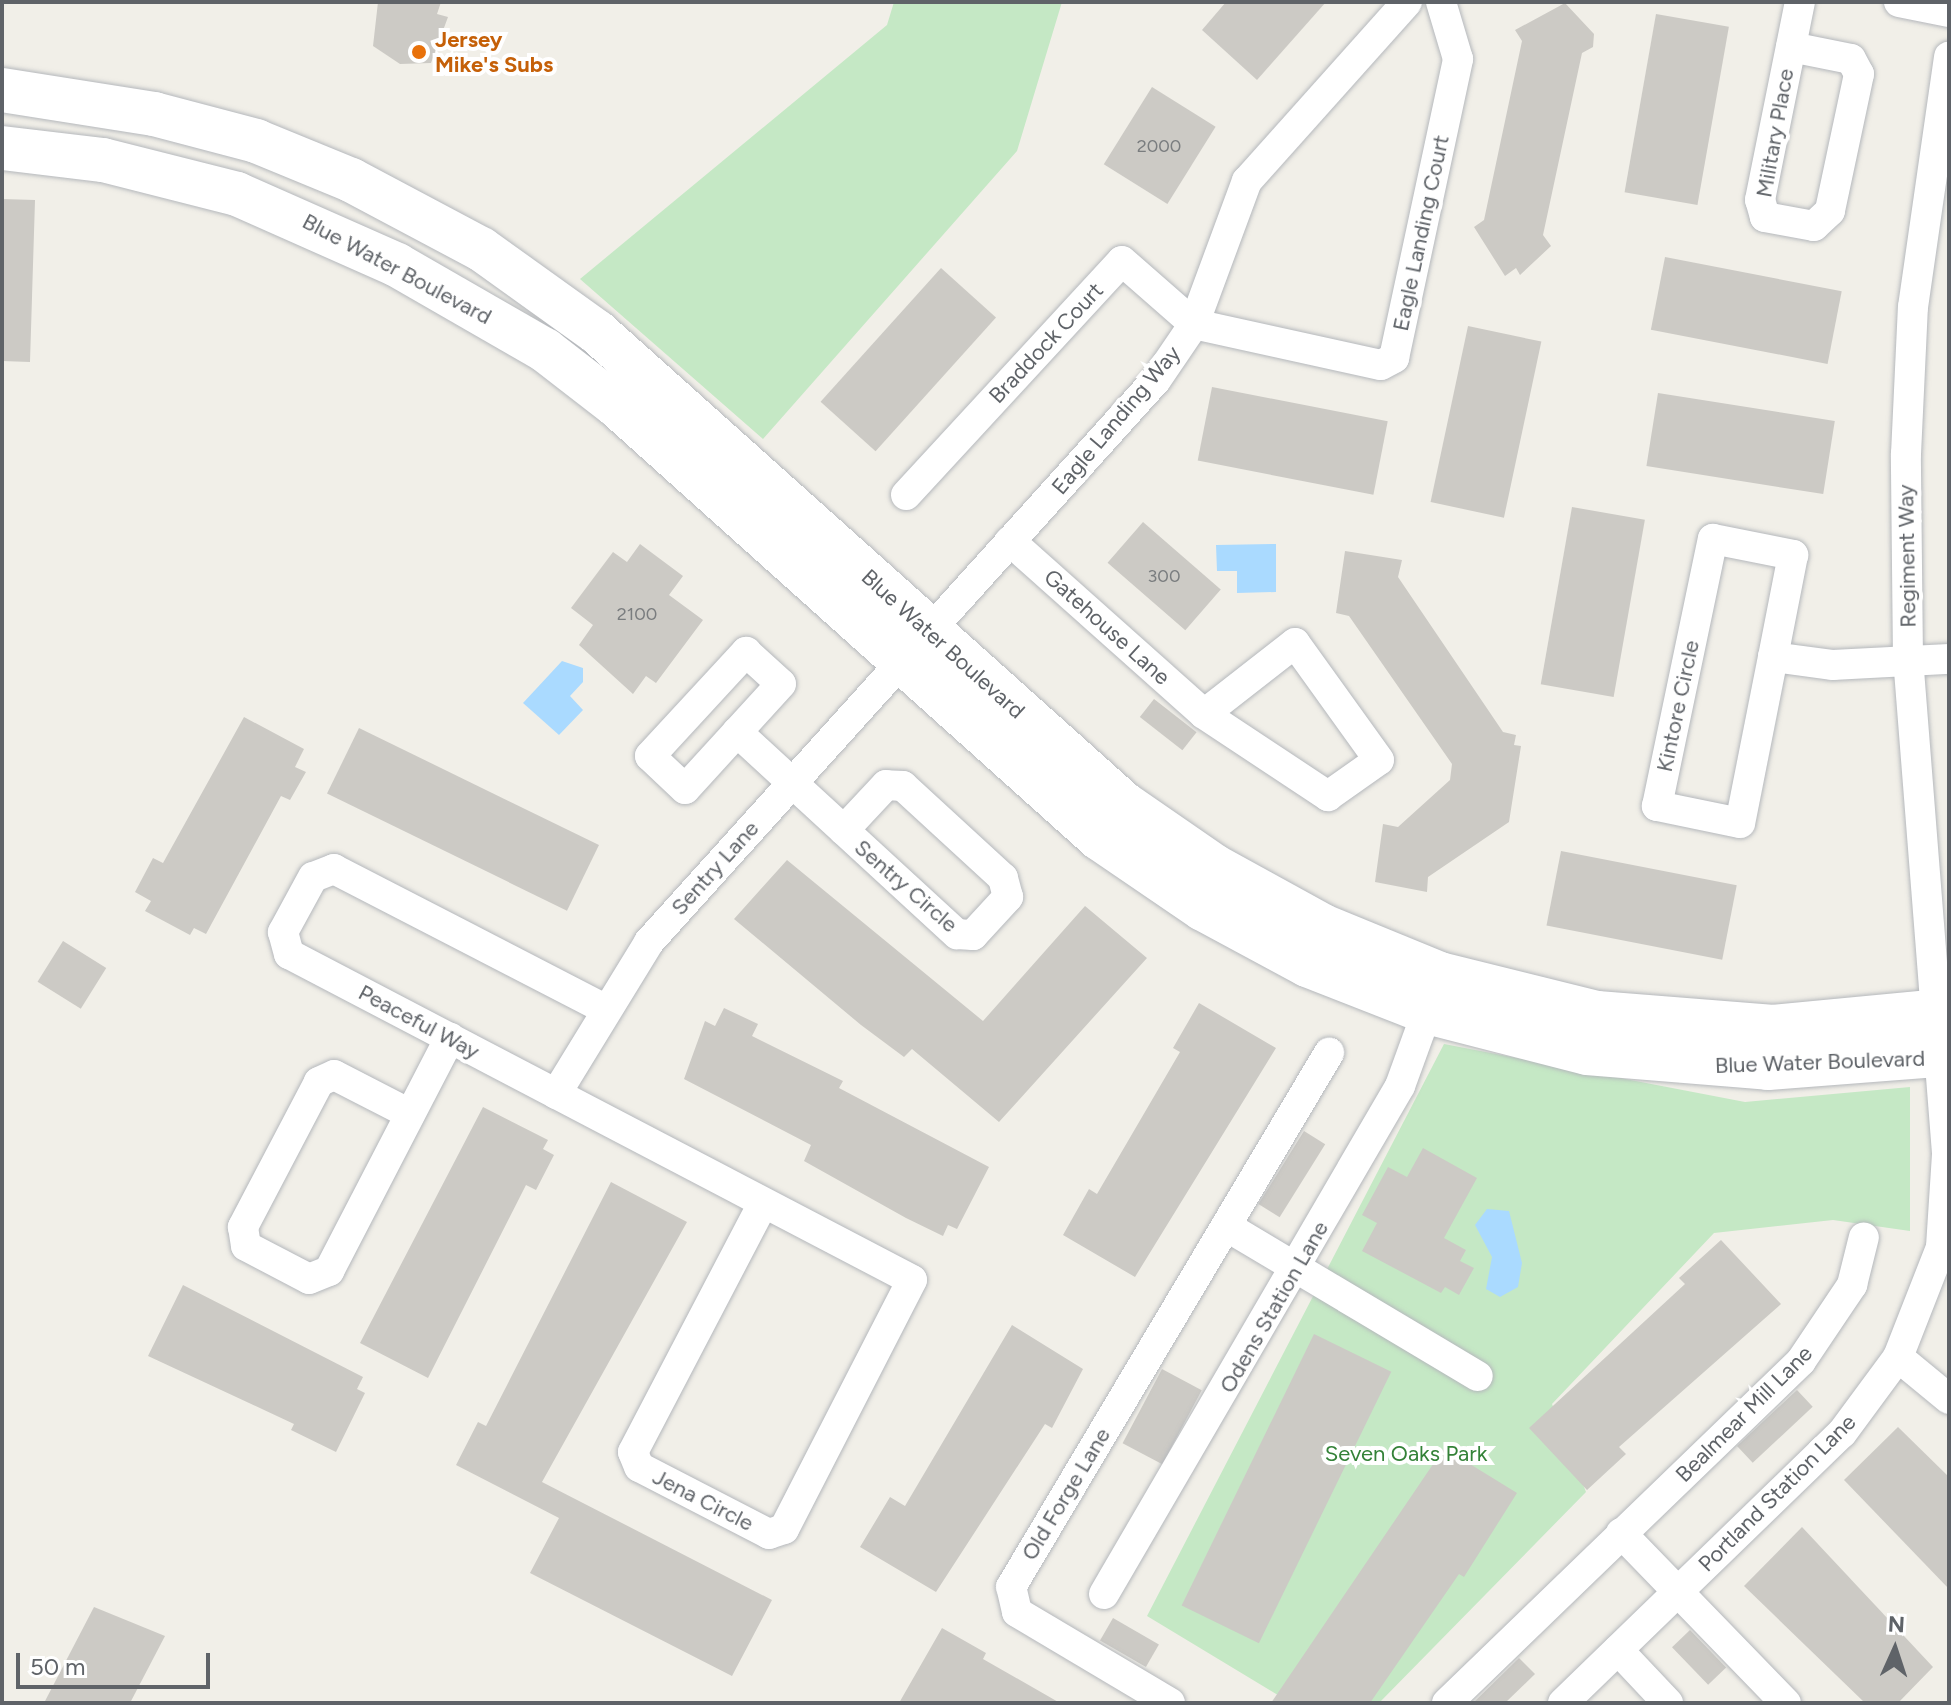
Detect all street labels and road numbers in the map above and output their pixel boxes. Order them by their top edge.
street label: Military Place [1751,67,1799,199]
street label: Eagle Landing Court [1387,133,1455,333]
street label: Blue Water Boulevard [298,208,496,330]
street label: Braddock Court [983,277,1109,409]
street label: Eagle Landing Way [1046,340,1186,500]
street label: Regiment Way [1893,484,1921,628]
street label: Blue Water Boulevard [856,564,1030,724]
street label: Gatehouse Lane [1039,564,1175,690]
street label: Kintore Circle [1651,638,1705,774]
street label: Sentry Lane [666,816,764,920]
street label: Sentry Circle [849,834,963,938]
street label: Peaceful Way [354,979,484,1065]
street label: Blue Water Boulevard [1714,1045,1926,1079]
street label: Odens Station Lane [1214,1216,1334,1398]
street label: Bealmear Mill Lane [1670,1340,1818,1488]
street label: Portland Station Lane [1693,1409,1861,1577]
street label: Old Forge Lane [1016,1423,1116,1565]
street label: Jena Circle [648,1463,758,1537]

